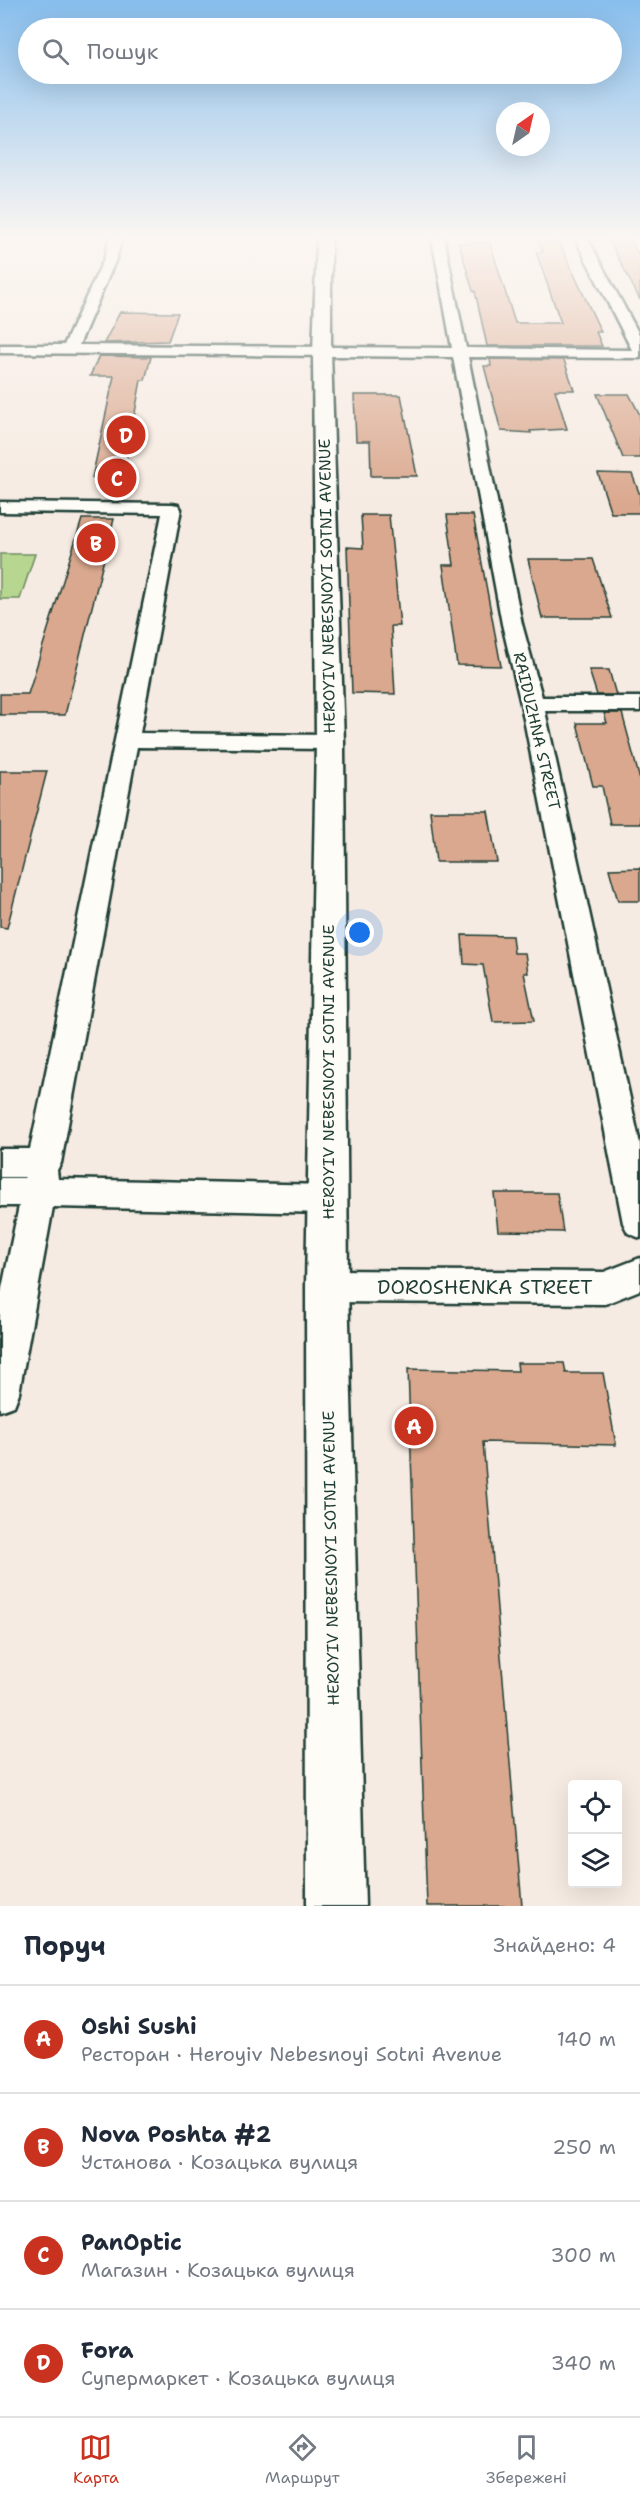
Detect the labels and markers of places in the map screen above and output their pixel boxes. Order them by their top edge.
pin: D [106,412,146,458]
pin: C [98,456,136,500]
pin: B [76,520,116,566]
pin: A [394,1404,434,1448]

